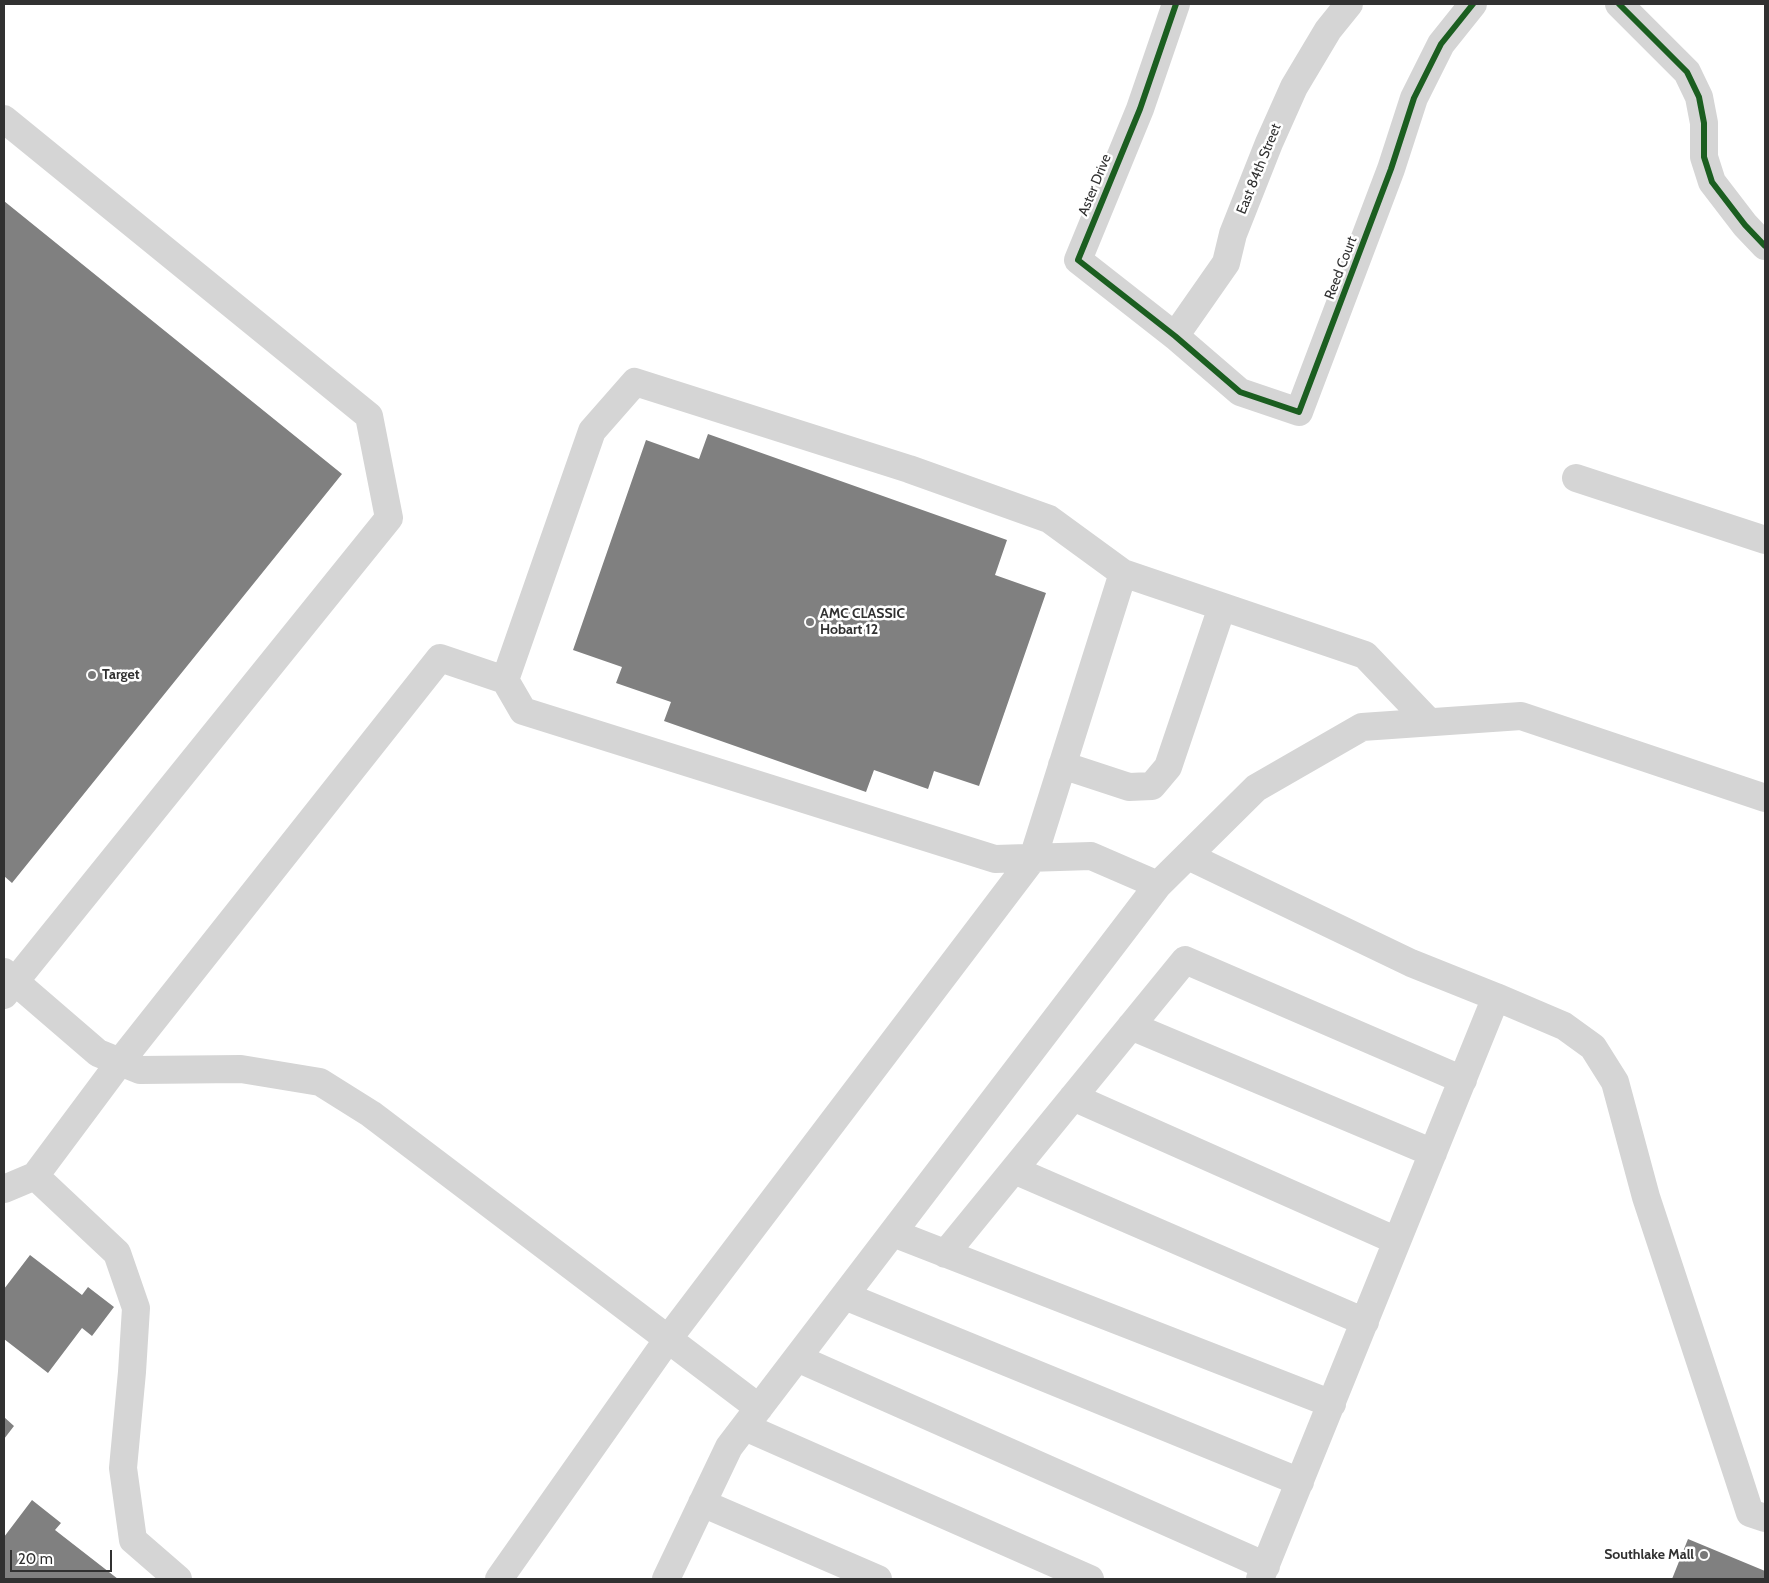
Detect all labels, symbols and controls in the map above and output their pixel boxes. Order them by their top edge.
street label: East 84th Street [1233,121,1285,217]
street label: Aster Drive [1075,152,1115,218]
street label: Reed Court [1321,234,1361,302]
place label: AMC CLASSIC Hobart 12 [820,606,905,638]
marker: AMC CLASSIC Hobart 12 [804,616,816,628]
place label: Target [102,667,140,683]
marker: Target [86,669,98,681]
scale bar [12,1540,115,1572]
place label: Southlake Mall [1604,1547,1694,1563]
marker: Southlake Mall [1698,1549,1710,1561]
text: 20 m [18,1550,53,1568]

